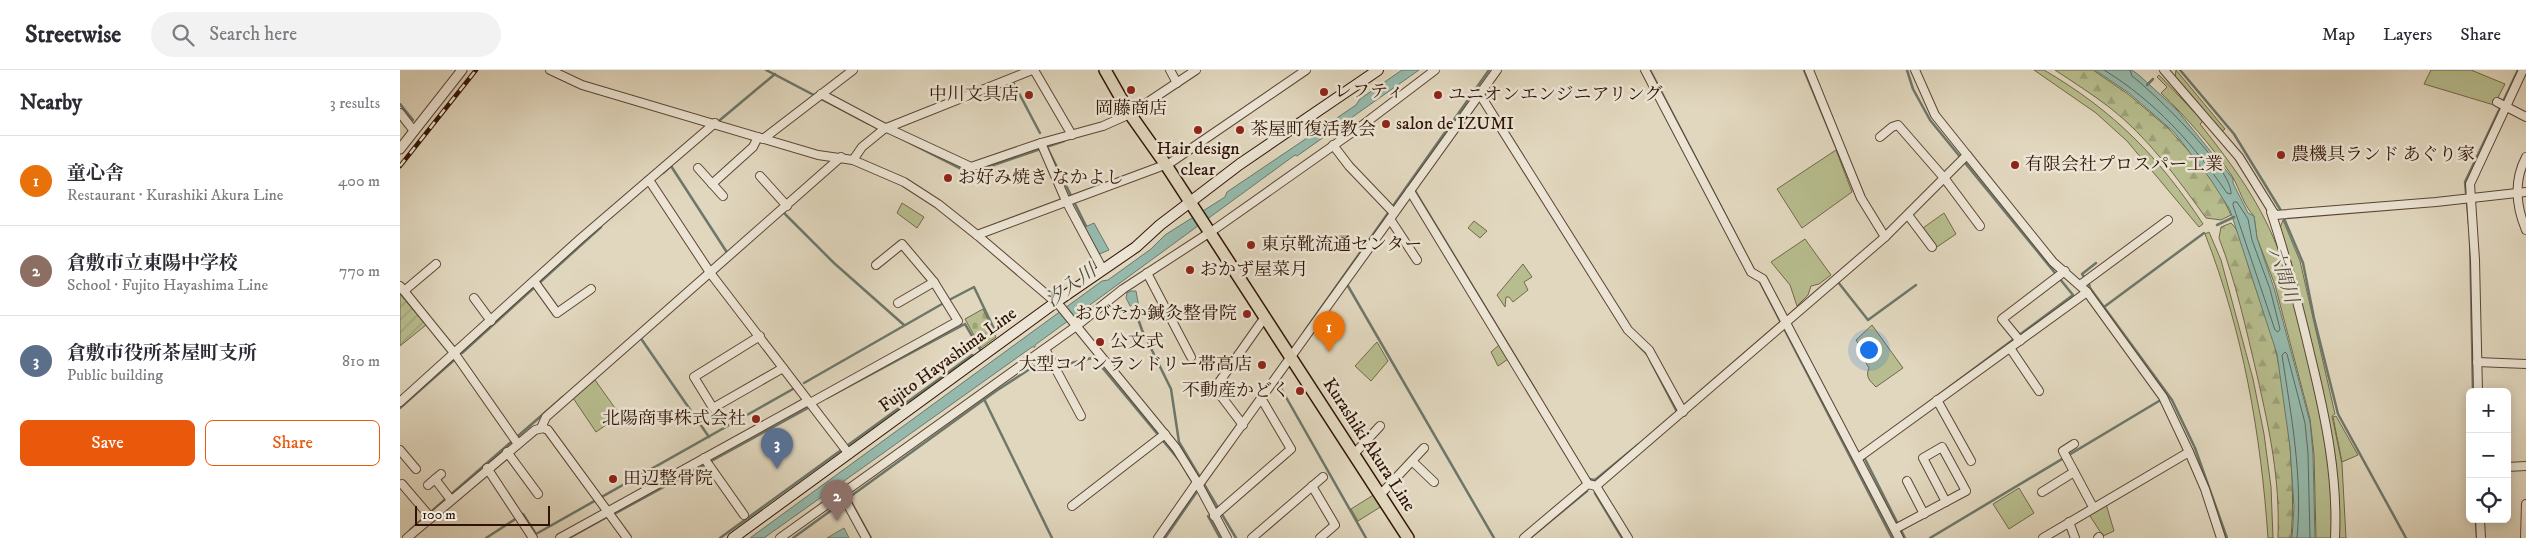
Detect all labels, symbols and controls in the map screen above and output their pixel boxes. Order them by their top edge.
search box [151,12,501,57]
text: Streetwise [25,20,121,50]
icon: search [169,21,197,49]
text: Search here [209,23,297,46]
text: Map [2322,24,2355,46]
text: Layers [2383,24,2432,46]
text: Share [2460,24,2501,46]
place label: レフティ [1334,81,1405,103]
place label: 中川文具店 [929,84,1019,106]
marker: 岡藤商店 [1125,84,1137,96]
place label: ユニオンエンジニアリング [1448,84,1662,106]
marker: レフティ [1318,86,1330,98]
marker: 中川文具店 [1023,89,1035,101]
marker: ユニオンエンジニアリング [1432,89,1444,101]
text: Nearby [20,90,82,116]
text: 3 results [330,93,380,113]
place label: 岡藤商店 [1095,98,1167,120]
place label: salon de IZUMI [1396,113,1514,135]
marker: salon de IZUMI [1380,118,1392,130]
place label: 茶屋町復活教会 [1250,119,1376,141]
marker: Hair design clear [1192,124,1204,136]
marker: 茶屋町復活教会 [1234,124,1246,136]
place label: Hair design clear [1156,138,1240,181]
place label: 農機具ランド あぐり家 [2291,144,2475,166]
marker: 農機具ランド あぐり家 [2275,149,2287,161]
place label: 有限会社プロスパー工業 [2025,154,2223,176]
marker: 有限会社プロスパー工業 [2009,159,2021,171]
text: 童心舎 [67,162,124,185]
place label: お好み焼き なかよし [958,167,1124,189]
text: 1 [33,171,39,191]
text: 400 m [338,171,380,191]
marker: お好み焼き なかよし [942,172,954,184]
text: Restaurant · Kurashiki Akura Line [67,185,283,205]
place label: 東京靴流通センター [1261,234,1422,256]
marker: 東京靴流通センター [1245,239,1257,251]
water label: 六間川 [2263,244,2303,308]
text: 倉敷市立東陽中学校 [67,252,238,275]
water label: 汐入川 [1041,259,1102,312]
place label: おかず屋菜月 [1200,259,1308,281]
text: 2 [32,261,40,281]
text: 770 m [339,261,380,281]
marker: おかず屋菜月 [1184,264,1196,276]
text: School · Fujito Hayashima Line [67,275,268,295]
street label: Fujito Hayashima Line [875,303,1021,417]
place label: おびたか鍼灸整骨院 [1075,303,1237,325]
marker: おびたか鍼灸整骨院 [1241,308,1253,320]
pin: 1 [1313,311,1345,352]
place label: 公文式 [1110,331,1164,353]
marker: 公文式 [1094,336,1106,348]
your location [1856,337,1882,363]
text: 倉敷市役所茶屋町支所 [67,342,257,365]
text: 3 [33,351,39,371]
text: 810 m [342,351,380,371]
place label: 大型コインランドリー帯高店 [1019,354,1252,376]
marker: 大型コインランドリー帯高店 [1256,359,1268,371]
text: Public building [67,365,163,385]
street label: Kurashiki Akura Line [1318,374,1420,516]
place label: 不動産かどく [1182,380,1290,402]
marker: 不動産かどく [1294,385,1306,397]
map controls [2466,388,2511,523]
button: + [2466,388,2511,433]
place label: 北陽商事株式会社 [602,408,746,430]
marker: 北陽商事株式会社 [750,413,762,425]
button: Save [20,420,195,466]
button: Share [205,420,380,466]
pin: 3 [761,428,793,469]
button: − [2466,433,2511,478]
place label: 田辺整骨院 [623,468,713,490]
marker: 田辺整骨院 [607,473,619,485]
button: locate [2466,478,2511,523]
pin: 2 [821,480,853,521]
scale bar [415,503,550,526]
text: 100 m [422,506,456,524]

